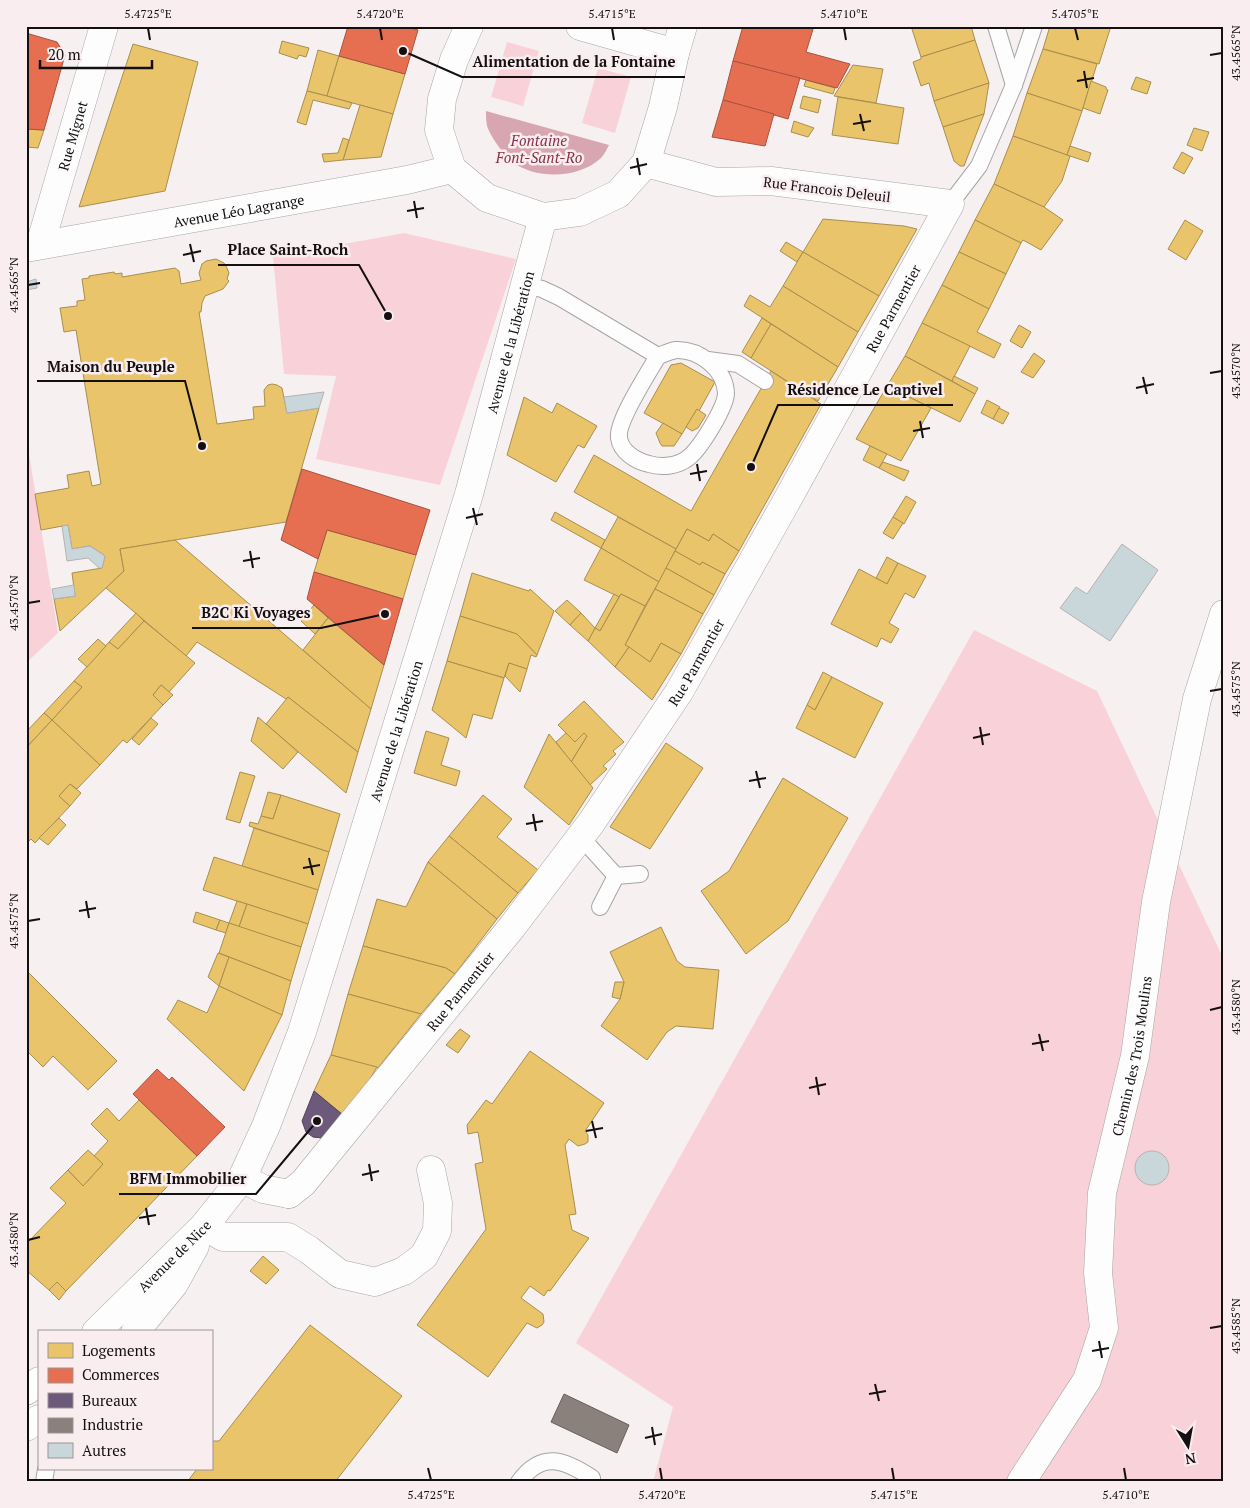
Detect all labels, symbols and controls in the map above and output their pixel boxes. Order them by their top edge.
text: 5.4725°E [124,6,172,21]
text: 5.4720°E [356,6,404,21]
text: 5.4715°E [588,6,636,21]
text: 5.4710°E [820,6,868,21]
text: 5.4705°E [1051,6,1099,21]
text: 43.4565°N [1228,25,1243,81]
scale bar [40,38,152,70]
text: 20 m [48,44,81,64]
callout: Alimentation de la Fontaine [462,47,685,77]
text: Alimentation de la Fontaine [472,51,676,71]
street label: Rue Mignet [53,98,91,173]
water label: Fontaine Font-Sant-Ro [495,130,583,167]
street label: Rue Francois Deleuil [762,172,892,206]
street label: Avenue Léo Lagrange [172,189,306,231]
callout: Place Saint-Roch [218,235,359,265]
text: Place Saint-Roch [228,239,349,259]
text: 43.4565°N [6,257,21,313]
street label: Rue Parmentier [861,260,925,356]
street label: Avenue de la Libération [481,268,538,415]
text: 43.4570°N [1228,343,1243,399]
callout: Maison du Peuple [37,351,185,381]
text: Maison du Peuple [47,356,175,376]
callout: Résidence Le Captivel [778,375,953,405]
text: Résidence Le Captivel [787,379,943,399]
text: 43.4570°N [6,575,21,631]
callout: B2C Ki Voyages [192,598,321,628]
text: B2C Ki Voyages [201,602,311,622]
street label: Rue Parmentier [663,614,728,709]
street label: Avenue de la Libération [365,657,427,804]
text: 43.4575°N [1228,661,1243,717]
text: 43.4575°N [6,893,21,949]
street label: Rue Parmentier [422,946,499,1035]
street label: Chemin des Trois Moulins [1107,975,1155,1138]
text: 43.4580°N [1228,979,1243,1035]
callout: BFM Immobilier [119,1164,256,1194]
text: BFM Immobilier [130,1168,247,1188]
text: 43.4580°N [6,1212,21,1268]
street label: Avenue de Nice [133,1216,215,1296]
text: 43.4585°N [1228,1298,1243,1354]
legend [38,1330,212,1470]
text: Logements [82,1340,155,1360]
text: Commerces [82,1364,160,1384]
text: Bureaux [82,1390,137,1410]
text: Industrie [82,1414,143,1434]
north arrow [1162,1420,1212,1470]
text: Autres [82,1440,126,1460]
text: N [1183,1449,1198,1470]
text: 5.4725°E [407,1487,455,1502]
text: 5.4720°E [638,1487,686,1502]
text: 5.4715°E [870,1487,918,1502]
text: 5.4710°E [1102,1487,1150,1502]

